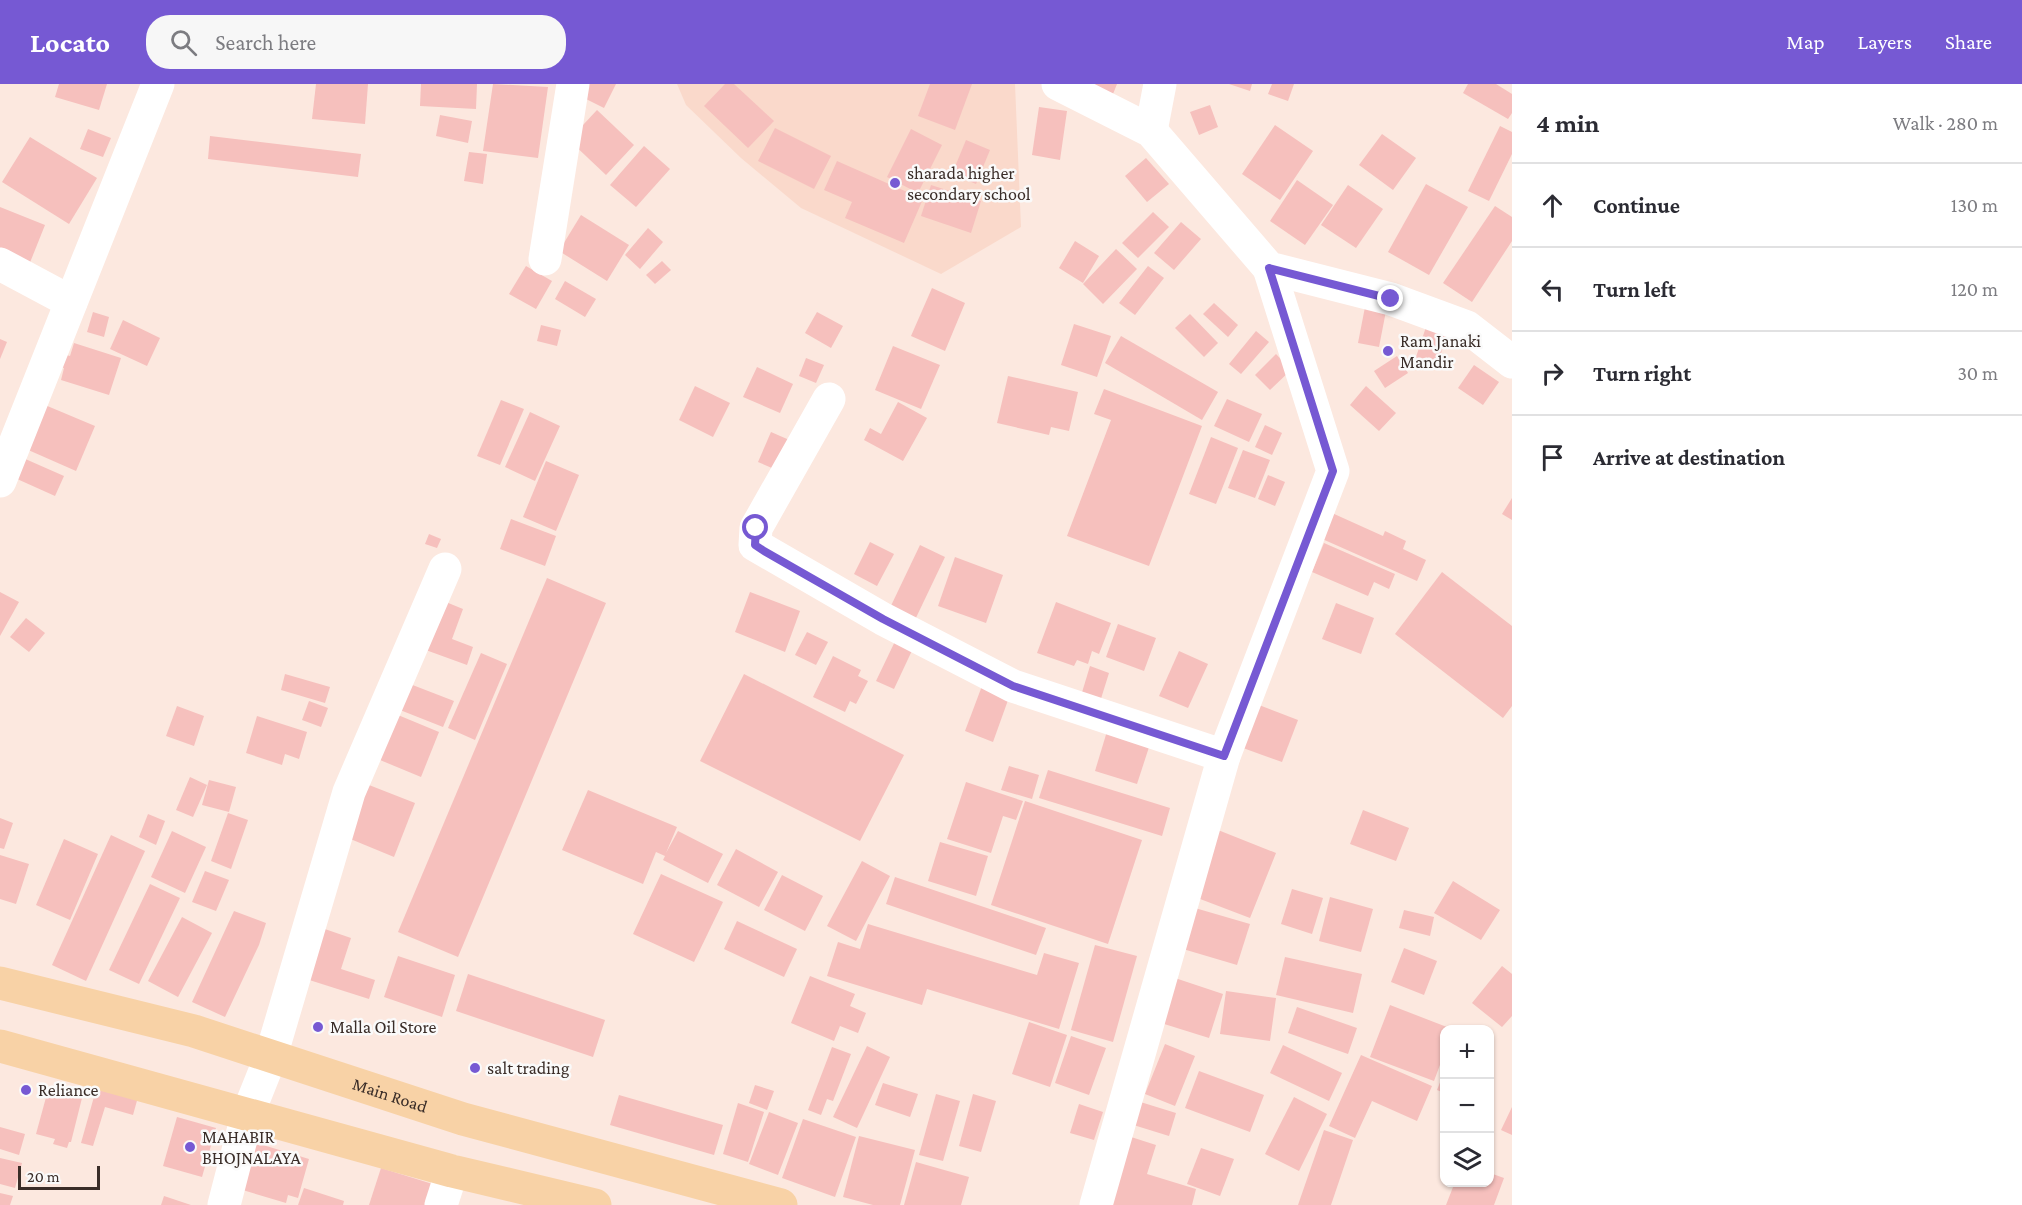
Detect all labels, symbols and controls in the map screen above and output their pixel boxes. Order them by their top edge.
search box [146,15,566,69]
icon: search [167,26,200,59]
text: Locato [30,27,110,58]
text: Search here [215,30,316,55]
text: Map [1786,30,1825,54]
text: Layers [1858,30,1912,54]
text: Share [1945,30,1992,54]
text: 4 min [1536,109,1600,138]
text: Walk · 280 m [1893,112,1998,134]
place label: sharada higher secondary school [907,163,1031,204]
marker: sharada higher secondary school [888,176,902,190]
icon: ahead [1536,189,1569,222]
text: Continue [1593,193,1680,218]
text: 130 m [1951,194,1998,216]
icon: left [1536,273,1569,306]
text: Turn left [1593,277,1676,302]
text: 120 m [1951,278,1998,300]
route end [1377,285,1403,311]
place label: Ram Janaki Mandir [1400,331,1481,372]
marker: Ram Janaki Mandir [1381,344,1395,358]
icon: right [1536,357,1569,390]
text: Turn right [1593,361,1691,386]
text: 30 m [1957,362,1998,384]
icon: arrive [1536,441,1569,474]
text: Arrive at destination [1593,445,1785,470]
route start [742,514,768,540]
place label: Malla Oil Store [330,1017,437,1037]
marker: Malla Oil Store [311,1020,325,1034]
map controls [1440,1025,1494,1187]
button: + [1440,1025,1494,1079]
place label: salt trading [487,1058,570,1078]
marker: salt trading [468,1061,482,1075]
street label: Main Road [350,1074,430,1117]
button: − [1440,1079,1494,1133]
place label: Reliance [38,1080,98,1100]
marker: Reliance [19,1083,33,1097]
place label: MAHABIR BHOJNALAYA [202,1127,301,1168]
button: layers [1440,1133,1494,1187]
marker: MAHABIR BHOJNALAYA [183,1140,197,1154]
scale bar [18,1163,100,1190]
text: 20 m [27,1168,60,1185]

